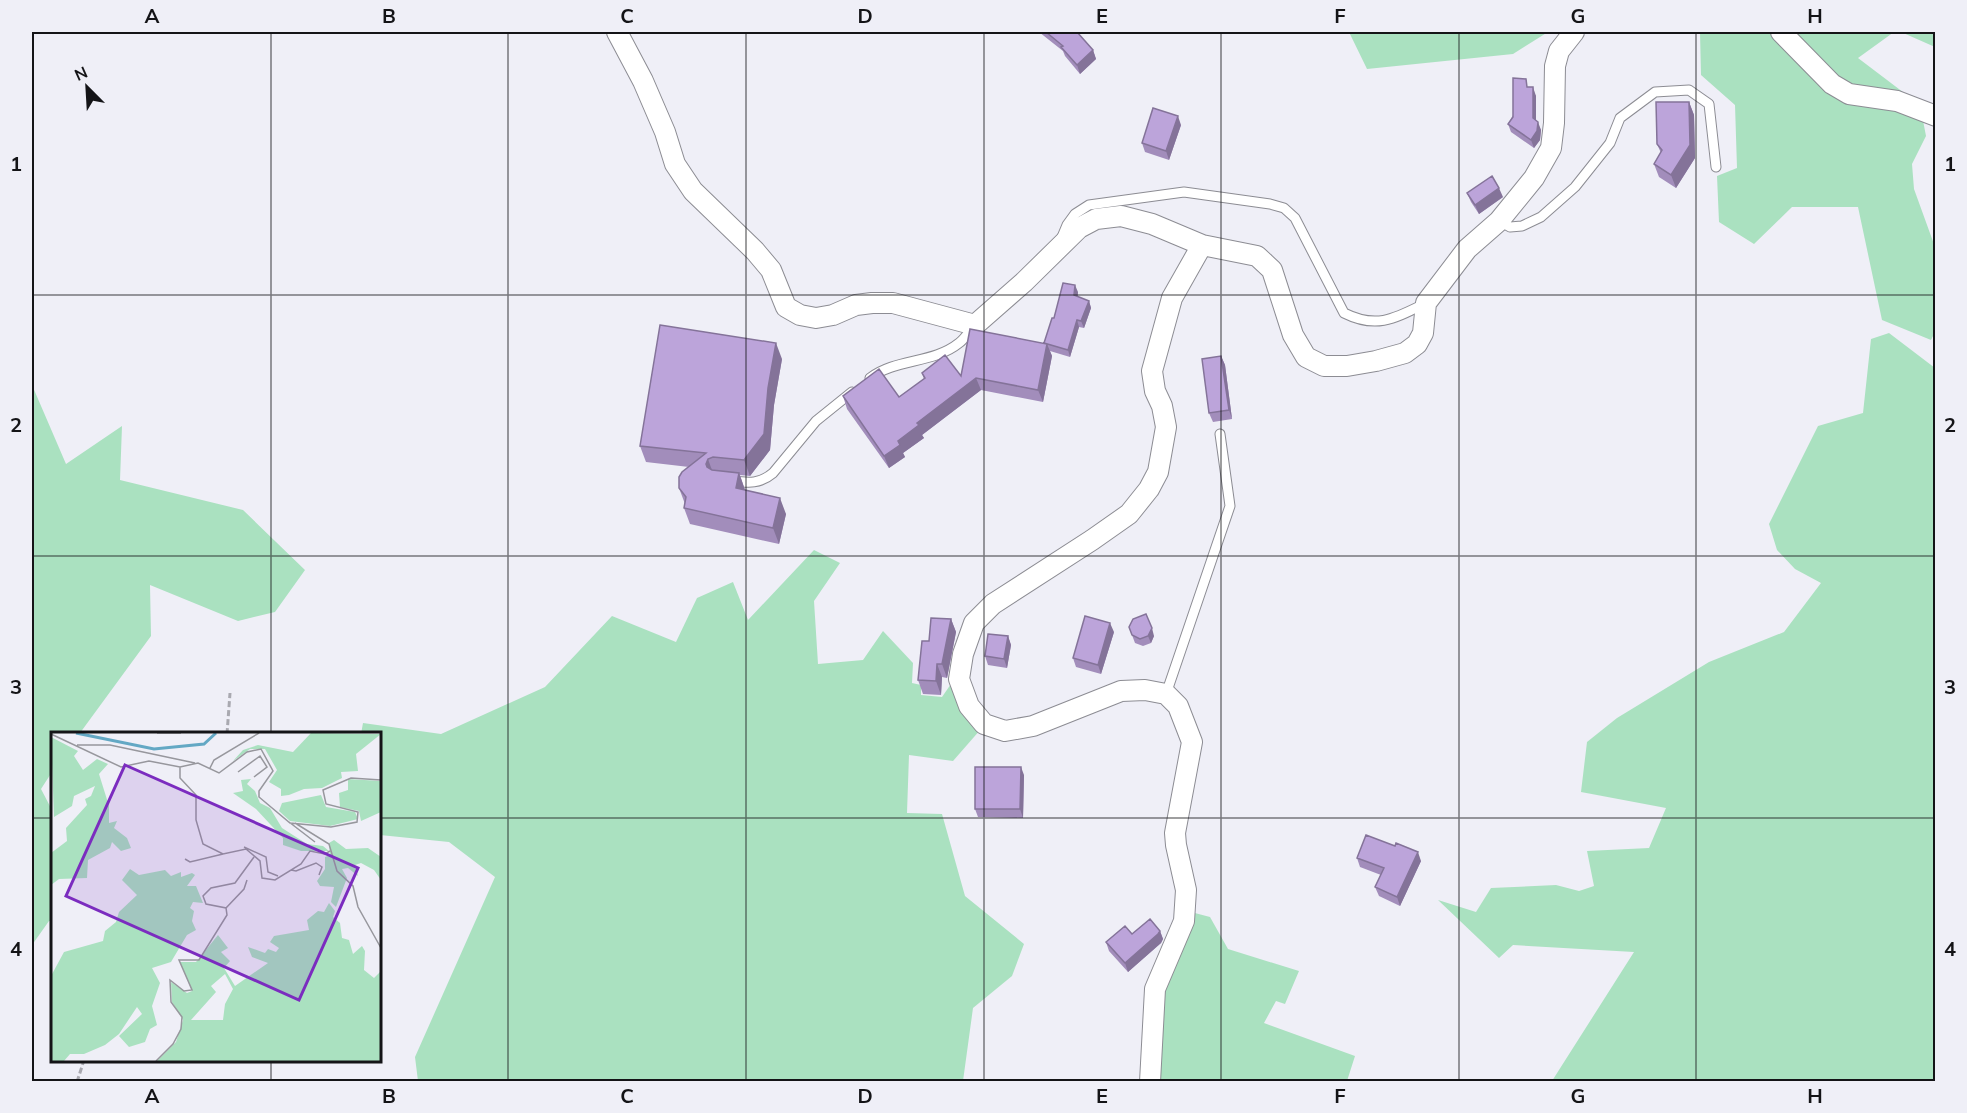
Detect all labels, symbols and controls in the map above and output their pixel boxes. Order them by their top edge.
text: A [145,3,160,28]
text: B [382,3,396,28]
text: C [620,3,634,28]
text: D [857,3,873,28]
text: E [1096,3,1108,28]
text: F [1334,3,1346,28]
text: G [1571,3,1585,28]
text: H [1807,3,1823,28]
north arrow [57,57,117,117]
text: N [71,62,90,85]
text: 1 [10,151,22,176]
text: 1 [1944,151,1956,176]
text: 2 [10,412,22,437]
text: 2 [1944,412,1956,437]
text: 3 [10,674,22,699]
text: 3 [1944,674,1956,699]
inset map [51,732,381,1062]
text: 4 [10,936,22,961]
text: 4 [1944,936,1956,961]
text: A [145,1083,160,1108]
text: B [382,1083,396,1108]
text: C [620,1083,634,1108]
text: D [857,1083,873,1108]
text: E [1096,1083,1108,1108]
text: F [1334,1083,1346,1108]
text: G [1571,1083,1585,1108]
text: H [1807,1083,1823,1108]

